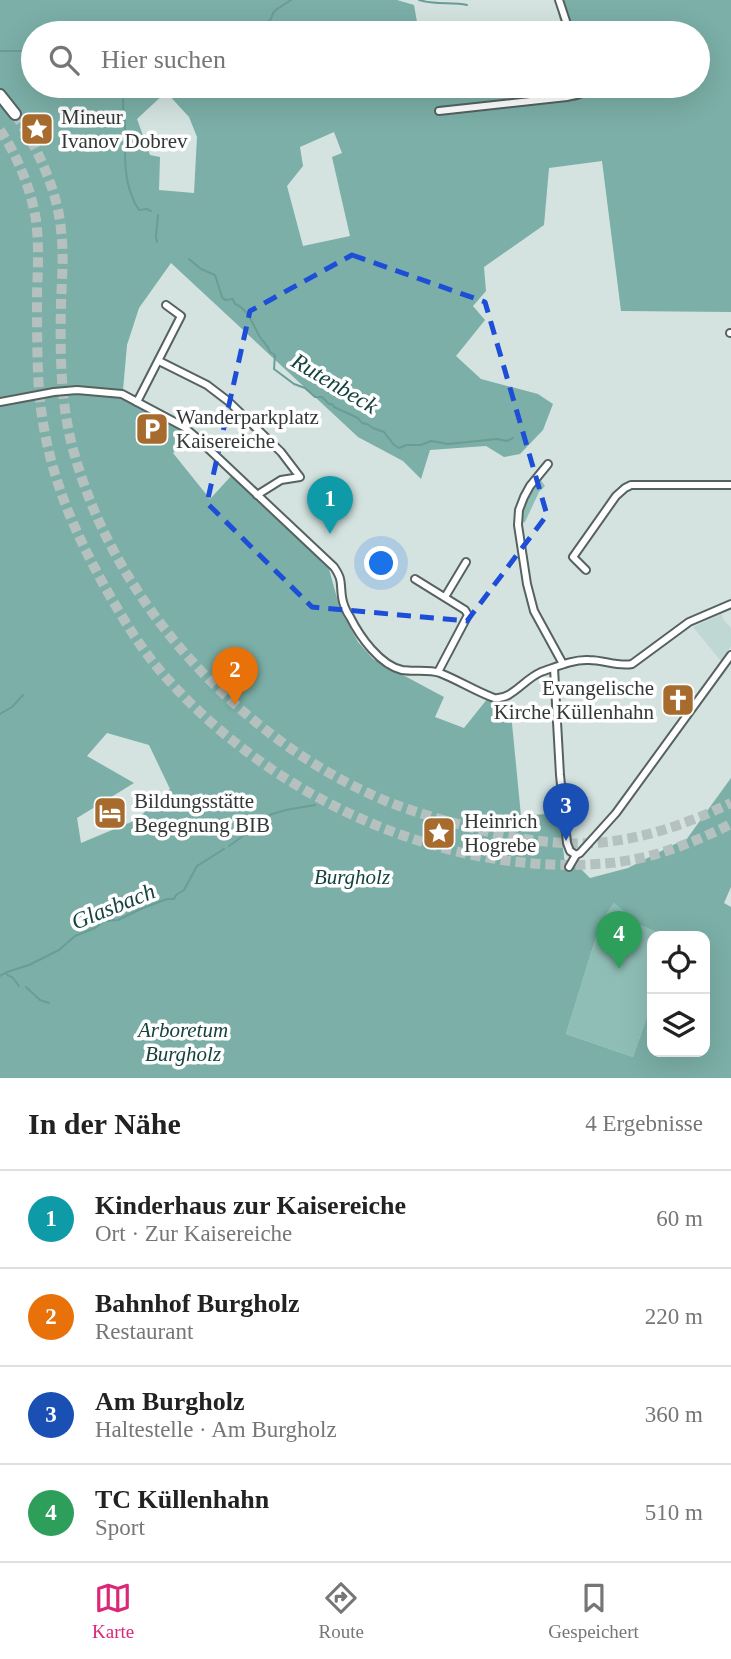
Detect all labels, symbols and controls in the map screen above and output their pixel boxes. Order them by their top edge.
search box [21,21,710,98]
icon: search [45,41,83,79]
text: Hier suchen [101,45,226,74]
place label: Mineur Ivanov Dobrev [61,105,188,153]
place icon: Mineur Ivanov Dobrev [18,110,56,148]
water label: Rutenbeck [286,348,383,419]
place label: Wanderparkplatz Kaisereiche [176,405,319,453]
parking icon: Wanderparkplatz Kaisereiche [133,410,171,448]
pin: 1 [307,476,353,534]
your location [364,546,398,580]
pin: 2 [212,647,258,705]
place label: Evangelische Kirche Küllenhahn [494,676,654,724]
church icon: Evangelische Kirche Küllenhahn [659,681,697,719]
pin: 3 [543,783,589,841]
place label: Bildungsstätte Begegnung BIB [134,789,270,837]
hotel icon: Bildungsstätte Begegnung BIB [91,794,129,832]
place label: Heinrich Hogrebe [464,809,538,857]
place icon: Heinrich Hogrebe [420,814,458,852]
park label: Burgholz [314,865,390,889]
water label: Glasbach [68,878,159,935]
pin: 4 [596,911,642,969]
map controls [647,931,710,1057]
button: locate [647,931,710,994]
button: layers [647,994,710,1057]
park label: Arboretum Burgholz [136,1018,228,1066]
text: In der Nähe [28,1107,181,1140]
text: 4 Ergebnisse [585,1111,703,1136]
text: Kinderhaus zur Kaisereiche [95,1191,406,1220]
text: 1 [45,1206,57,1231]
text: 60 m [656,1206,703,1231]
text: Ort · Zur Kaisereiche [95,1221,292,1246]
text: Bahnhof Burgholz [95,1289,299,1318]
text: 2 [45,1304,57,1329]
text: 220 m [645,1304,703,1329]
text: Restaurant [95,1319,193,1344]
text: Am Burgholz [95,1387,245,1416]
text: 3 [45,1402,57,1427]
text: 360 m [645,1402,703,1427]
text: Haltestelle · Am Burgholz [95,1417,337,1442]
text: TC Küllenhahn [95,1485,269,1514]
text: 4 [45,1500,57,1525]
text: 510 m [645,1500,703,1525]
text: Sport [95,1515,145,1540]
tab: Karte [92,1579,134,1643]
tab: Route [319,1579,364,1643]
tab: Gespeichert [548,1579,639,1643]

